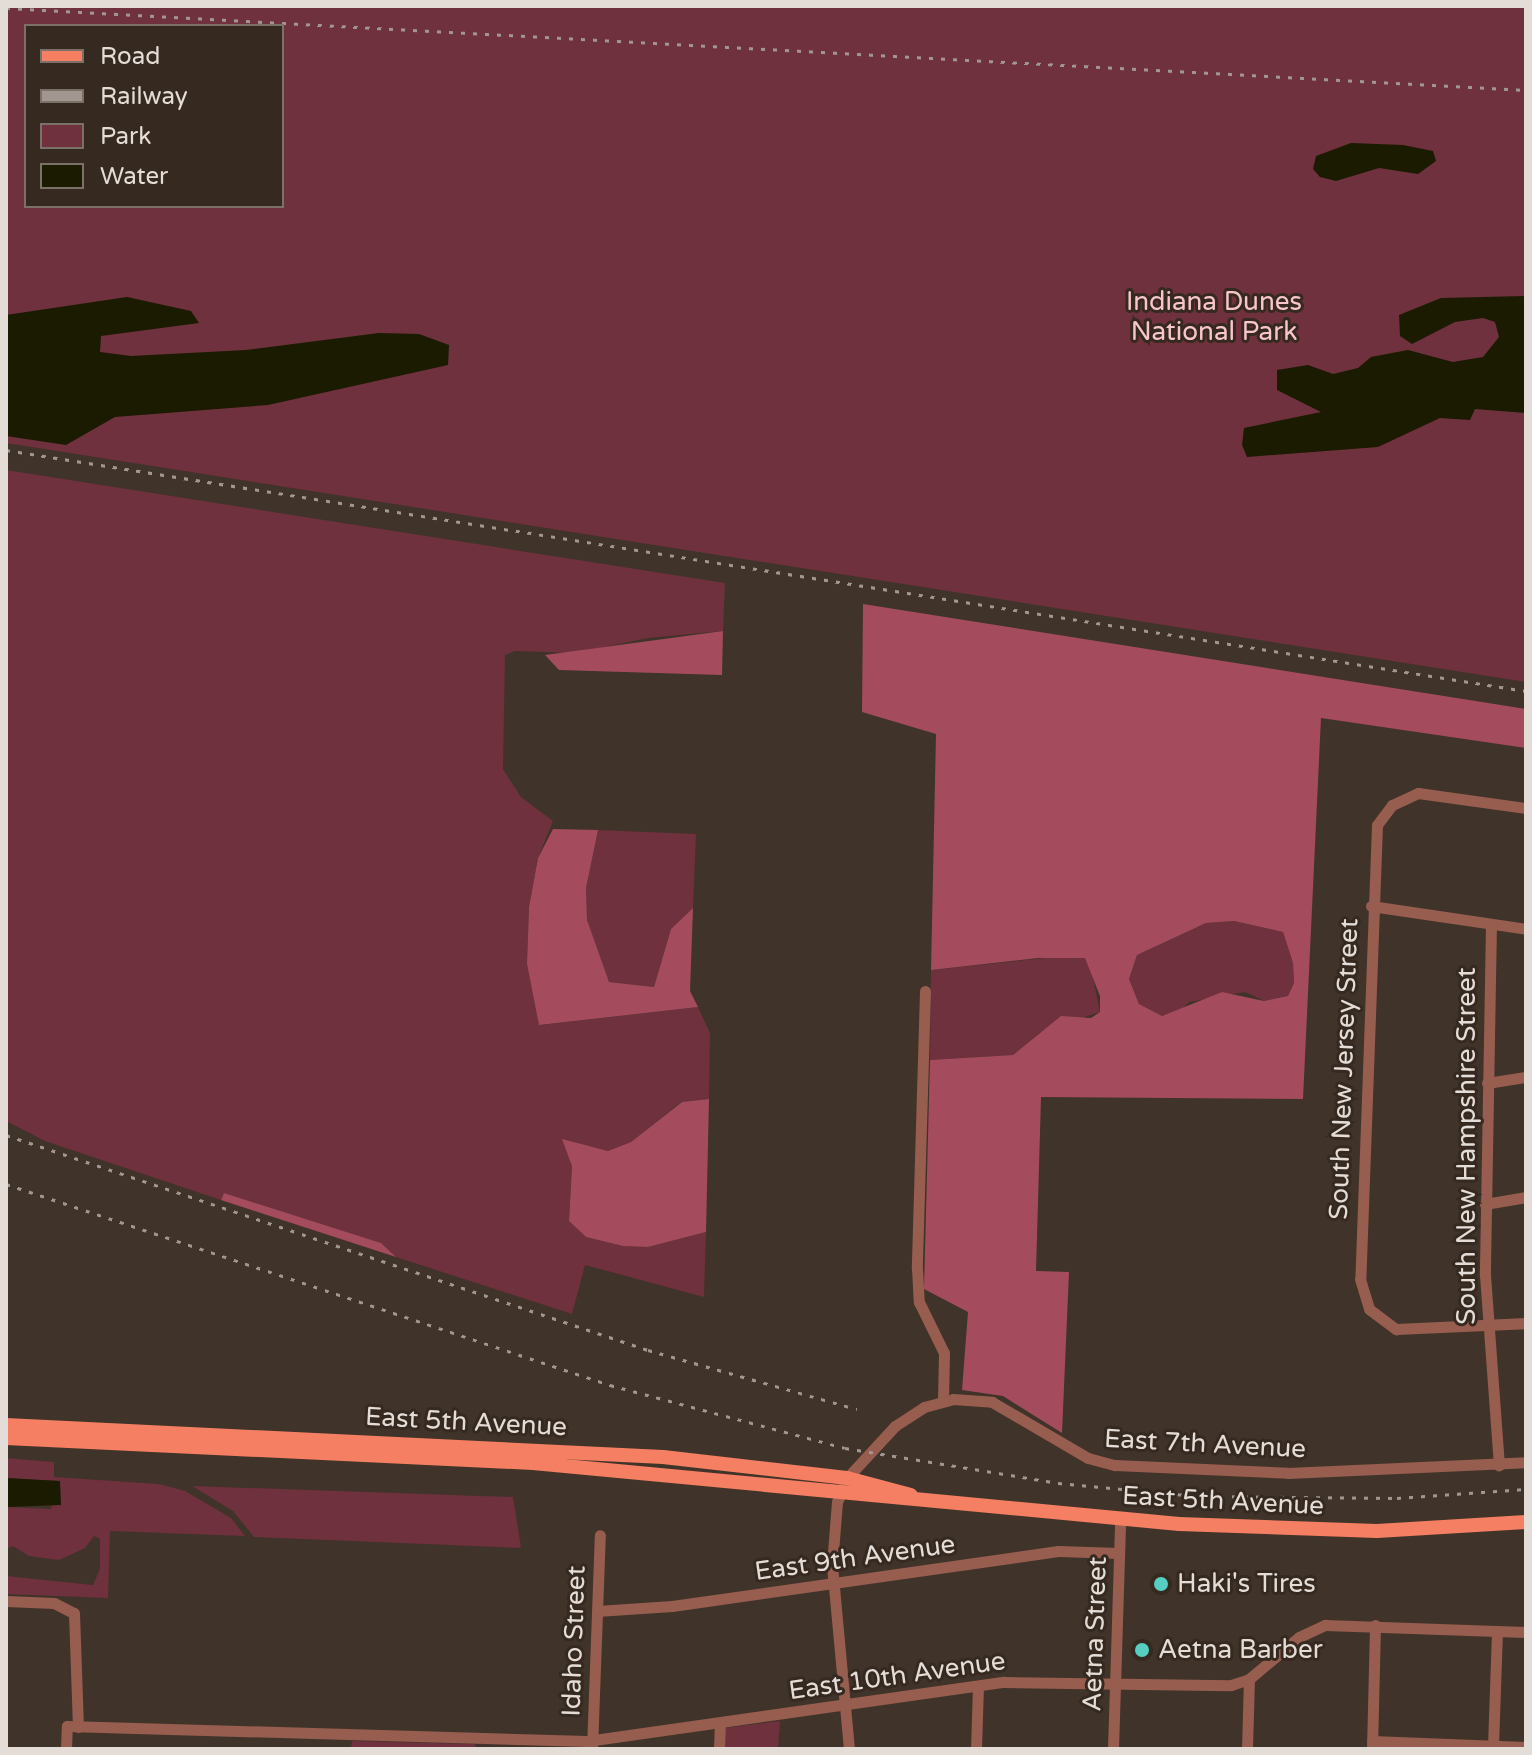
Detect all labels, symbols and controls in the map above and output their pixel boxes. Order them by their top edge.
legend [24,24,284,208]
text: Road [100,42,160,71]
text: Railway [100,82,188,111]
text: Park [100,122,151,151]
text: Water [100,162,168,191]
park label: Indiana Dunes National Park [1126,286,1302,348]
street label: South New Jersey Street [1323,918,1365,1220]
street label: South New Hampshire Street [1451,967,1483,1325]
street label: East 5th Avenue [364,1401,568,1443]
street label: East 7th Avenue [1103,1423,1307,1465]
street label: East 5th Avenue [1121,1480,1325,1522]
street label: East 9th Avenue [753,1528,957,1588]
street label: Aetna Street [1077,1556,1113,1712]
street label: Idaho Street [556,1565,592,1717]
place label: Haki's Tires [1177,1568,1316,1600]
marker: Haki's Tires [1152,1575,1170,1593]
place label: Aetna Barber [1158,1634,1323,1666]
marker: Aetna Barber [1133,1641,1151,1659]
street label: East 10th Avenue [787,1645,1007,1707]

